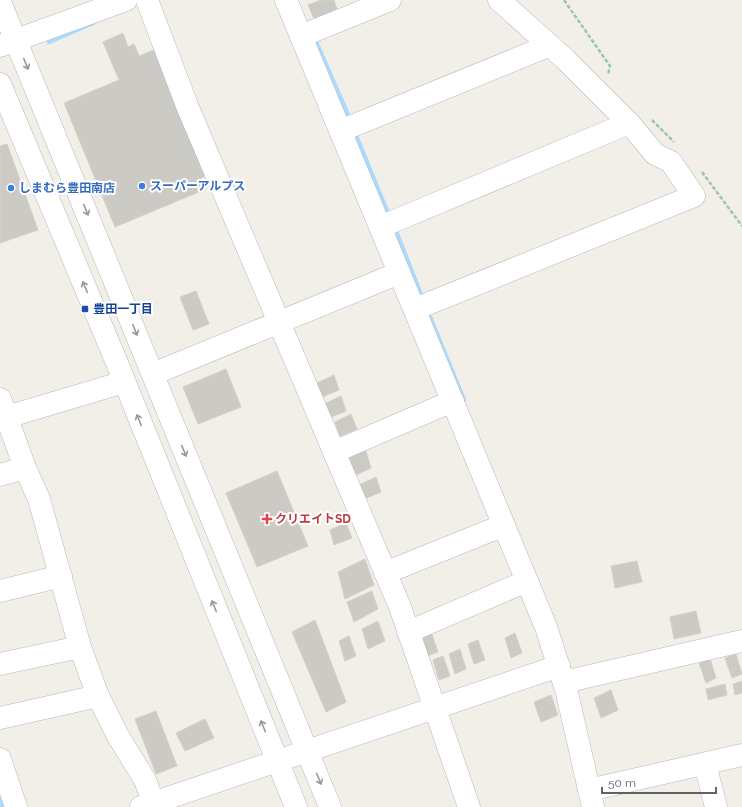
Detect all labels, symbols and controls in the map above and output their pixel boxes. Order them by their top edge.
one-way arrow [22,57,30,69]
place label: スーパーアルプス [150,179,245,193]
place label: しまむら豊田南店 [19,181,115,195]
marker: スーパーアルプス [137,181,147,191]
marker: しまむら豊田南店 [6,183,16,193]
one-way arrow [82,204,90,216]
one-way arrow [80,281,88,293]
place label: 豊田一丁目 [93,302,153,316]
marker: 豊田一丁目 [80,304,90,314]
one-way arrow [132,324,139,336]
one-way arrow [135,415,143,427]
one-way arrow [181,444,189,456]
place label: クリエイトSD [275,512,351,526]
marker: クリエイトSD [262,514,272,524]
one-way arrow [210,600,218,612]
one-way arrow [258,721,266,733]
scale bar [602,769,716,795]
one-way arrow [315,773,323,785]
text: 50 m [608,776,636,790]

